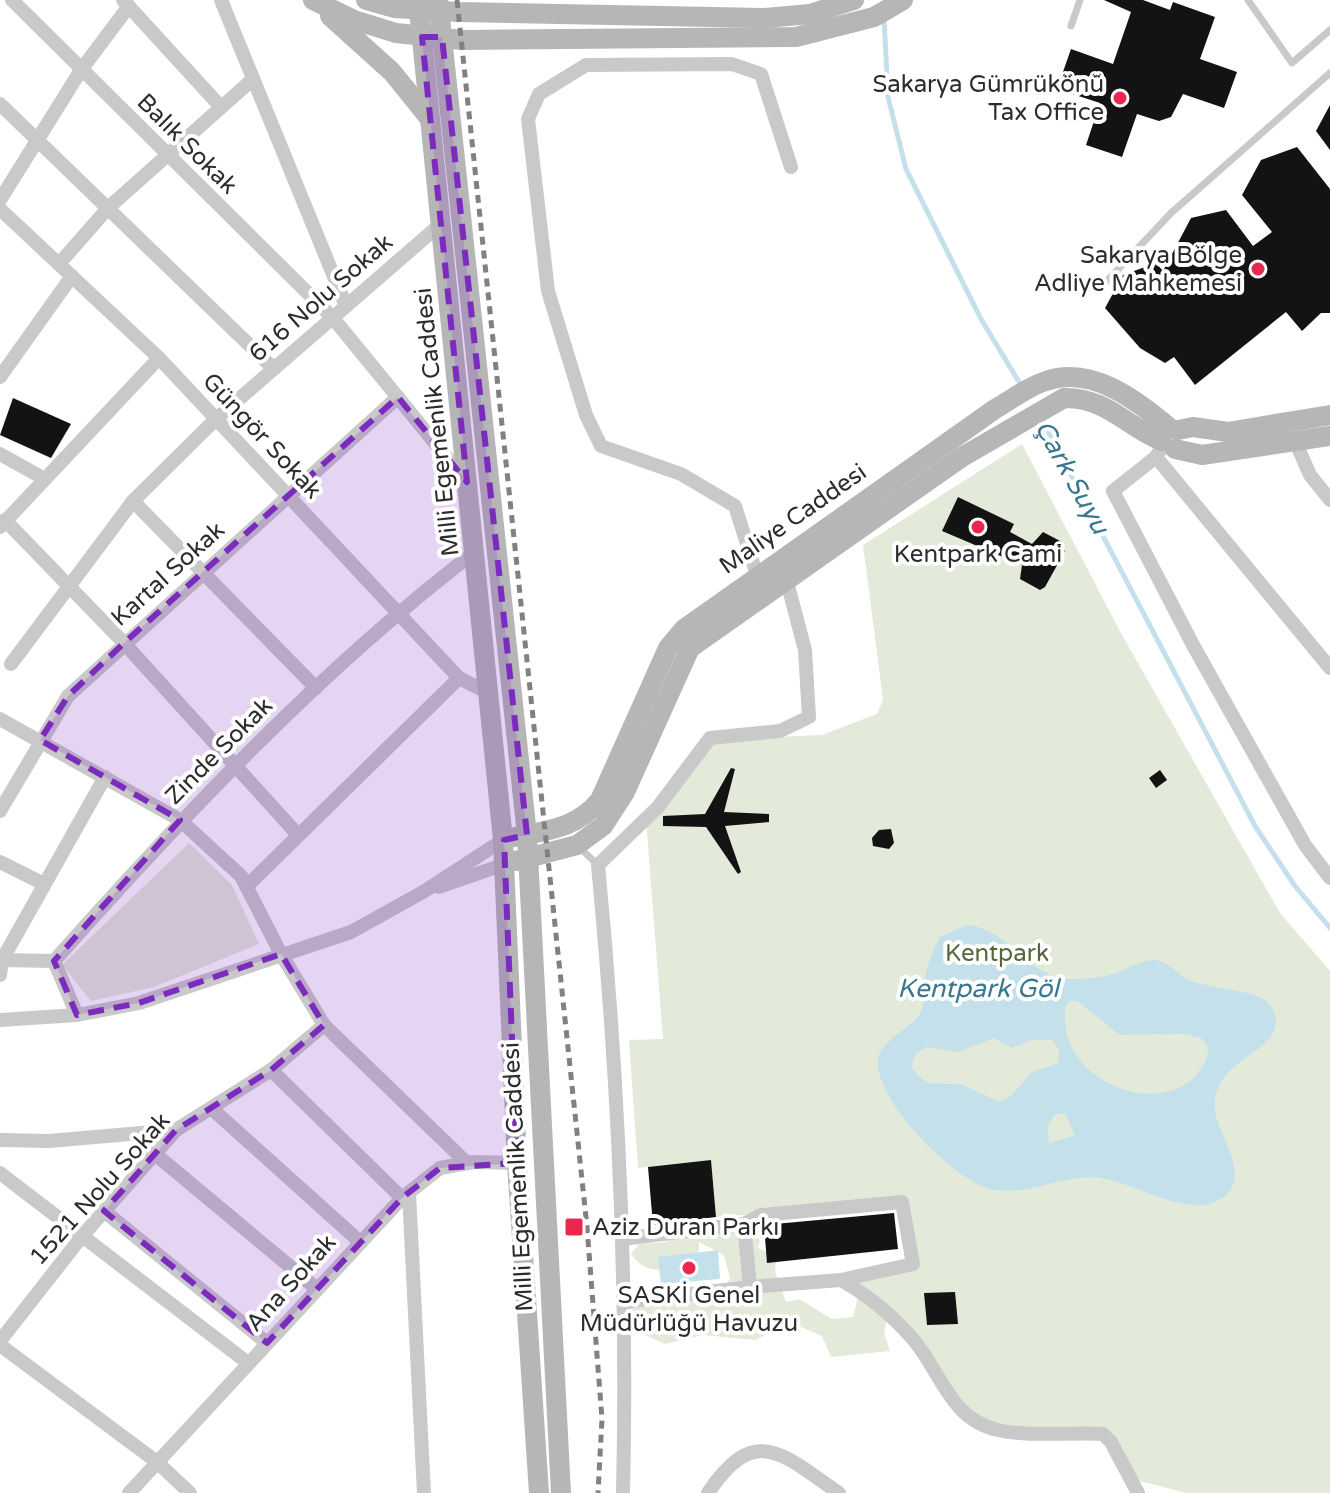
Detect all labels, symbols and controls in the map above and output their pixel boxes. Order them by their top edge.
place label: Sakarya Gümrükönü Tax Office [873,70,1104,127]
street label: Balık Sokak [131,88,243,200]
marker: Sakarya Gümrükönü Tax Office [1111,89,1129,107]
street label: 616 Nolu Sokak [243,228,399,368]
place label: Sakarya Bölge Adliye Mahkemesi [1034,241,1242,298]
marker: Sakarya Bölge Adliye Mahkemesi [1249,260,1267,278]
street label: Milli Egemenlik Caddesi [408,286,466,558]
street label: Güngör Sokak [196,367,328,505]
water label: Çark Suyu [1028,415,1116,540]
street label: Maliye Caddesi [714,458,872,580]
street label: Kartal Sokak [105,516,231,632]
marker: Kentpark Cami [969,518,987,536]
place label: Kentpark Cami [894,540,1062,569]
street label: Zinde Sokak [159,691,279,811]
park label: Kentpark [945,939,1049,968]
water label: Kentpark Göl [897,973,1062,1004]
street label: Milli Egemenlik Caddesi [496,1042,540,1312]
street label: 1521 Nolu Sokak [24,1107,176,1271]
place label: Aziz Duran Parkı [592,1213,779,1242]
marker: Aziz Duran Parkı [563,1216,585,1238]
street label: Ana Sokak [240,1228,342,1338]
marker: SASKİ Genel Müdürlüğü Havuzu [680,1259,698,1277]
place label: SASKİ Genel Müdürlüğü Havuzu [580,1281,798,1338]

